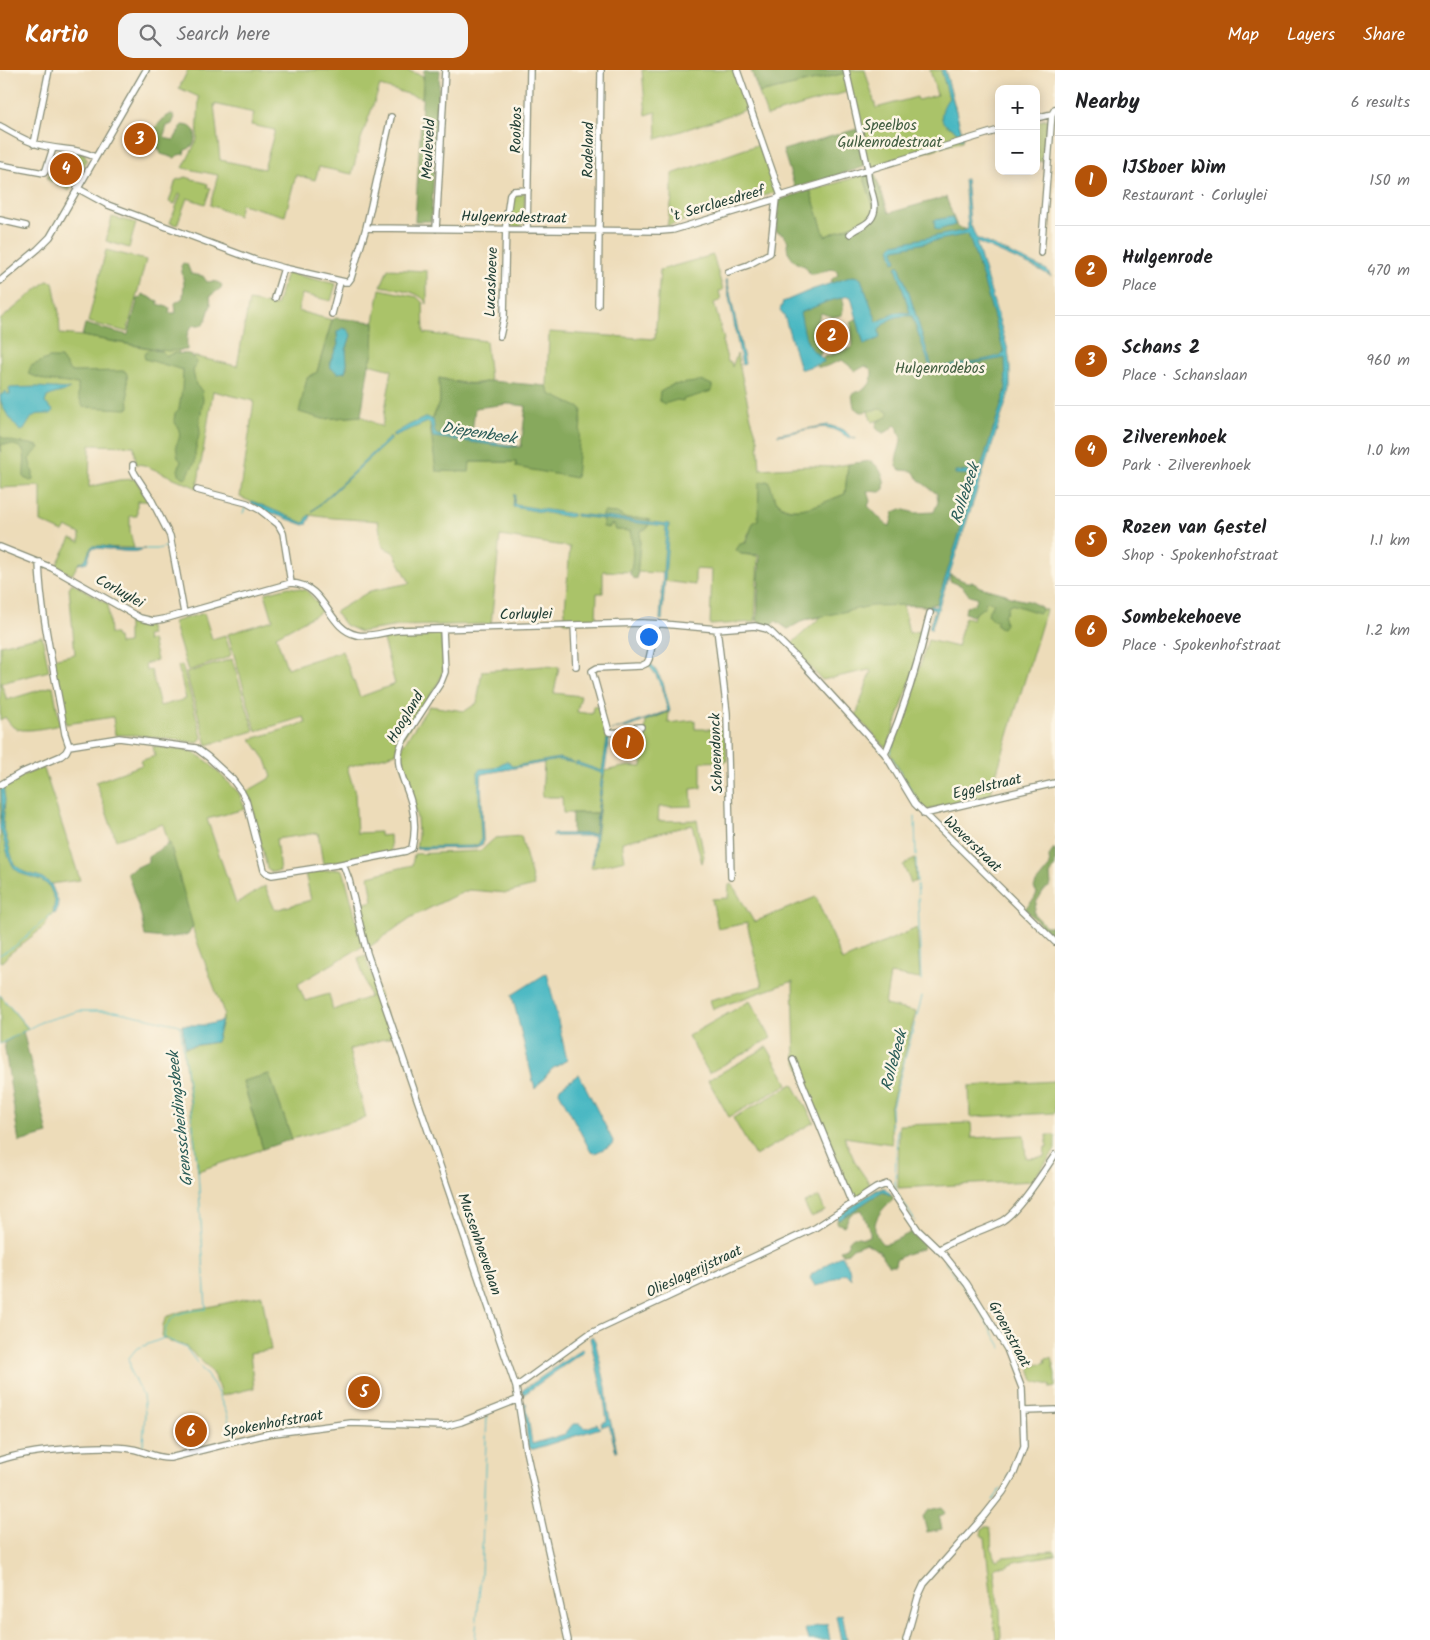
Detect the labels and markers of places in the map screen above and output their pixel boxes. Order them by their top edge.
pin: 3 [124,120,156,158]
pin: 4 [50,150,82,188]
pin: 2 [816,317,848,355]
pin: 1 [612,724,644,762]
pin: 5 [348,1373,380,1411]
pin: 6 [175,1412,207,1450]

